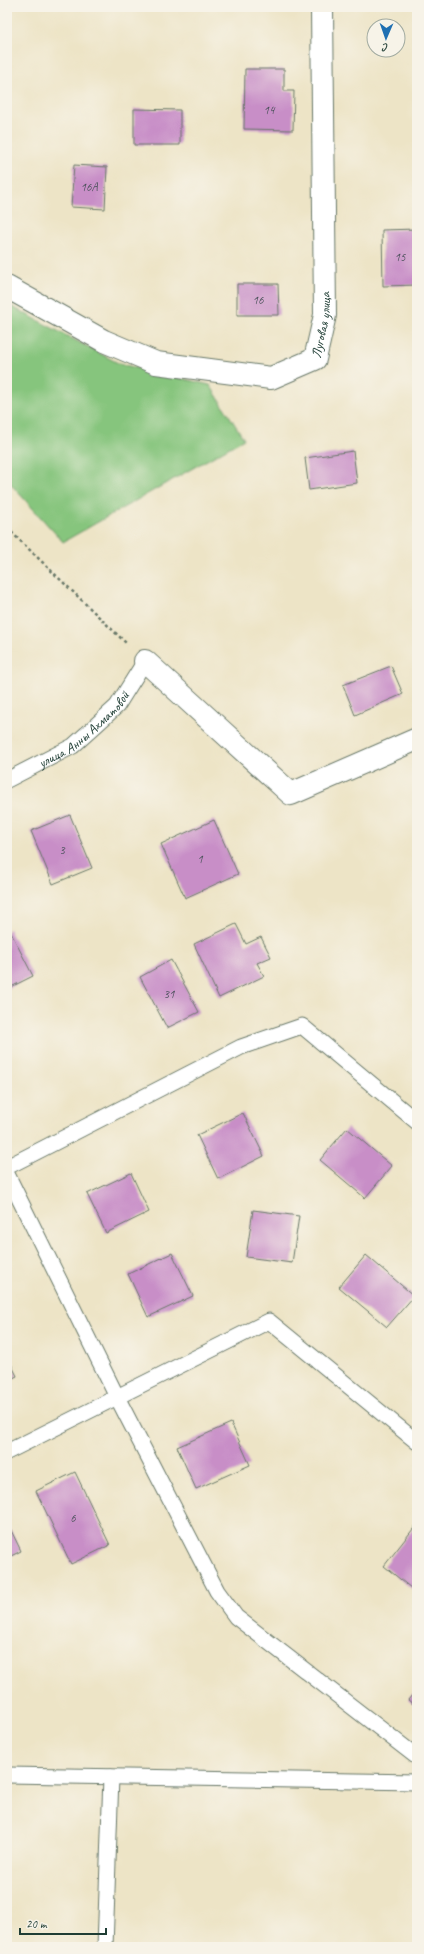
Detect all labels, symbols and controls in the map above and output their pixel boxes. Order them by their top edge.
north arrow [366,18,406,58]
text: С [381,41,389,55]
house number: 14 [264,102,276,118]
house number: 16А [81,179,98,195]
house number: 15 [395,249,406,265]
street label: Луговая улица [307,291,334,360]
house number: 16 [253,292,264,308]
street label: улица Анны Ахматовой [34,687,133,771]
house number: 3 [59,842,66,858]
house number: 1 [197,851,203,867]
house number: 31 [164,986,175,1002]
house number: 6 [70,1510,76,1526]
scale bar [20,1910,106,1936]
text: 20 m [26,1916,48,1932]

